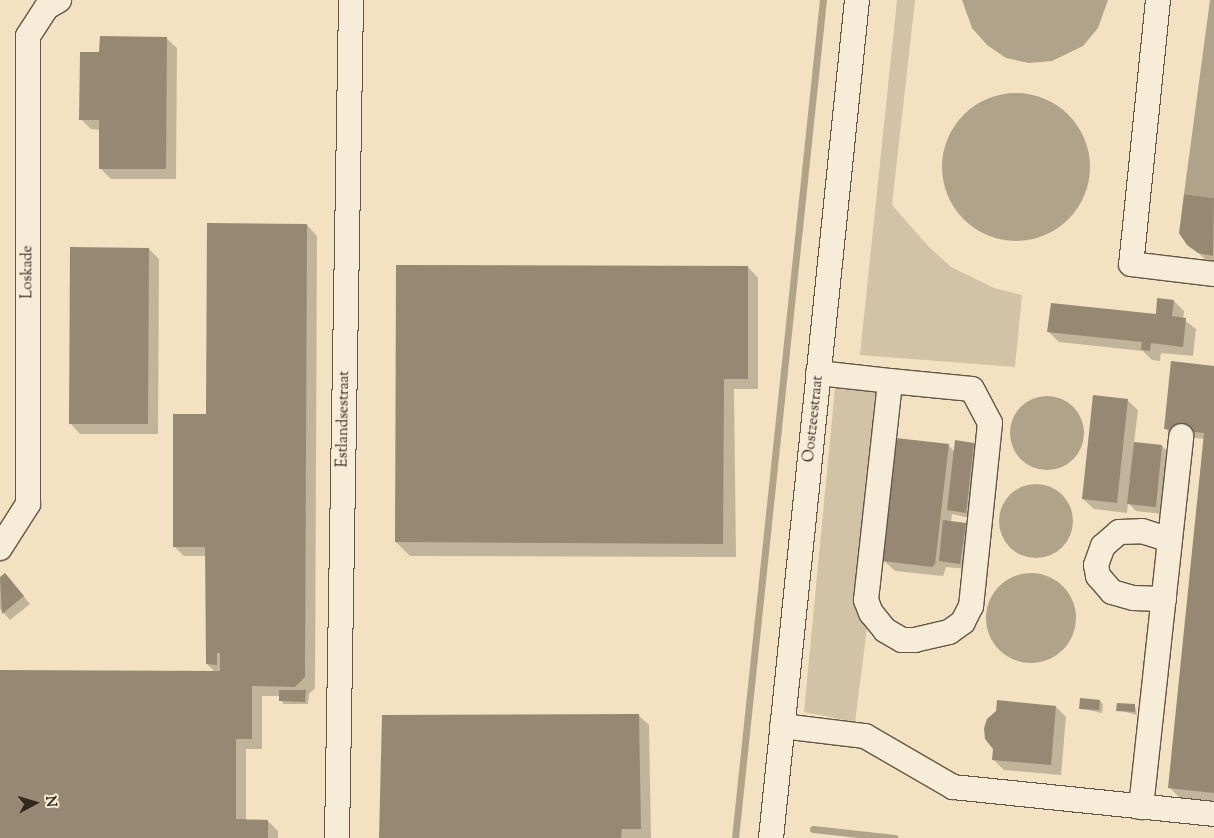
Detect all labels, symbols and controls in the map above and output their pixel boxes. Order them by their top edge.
street label: Loskade [19,245,37,299]
street label: Estlandsestraat [334,370,354,468]
street label: Oostzeestraat [800,375,828,463]
north arrow [10,778,60,828]
text: N [39,795,60,808]

